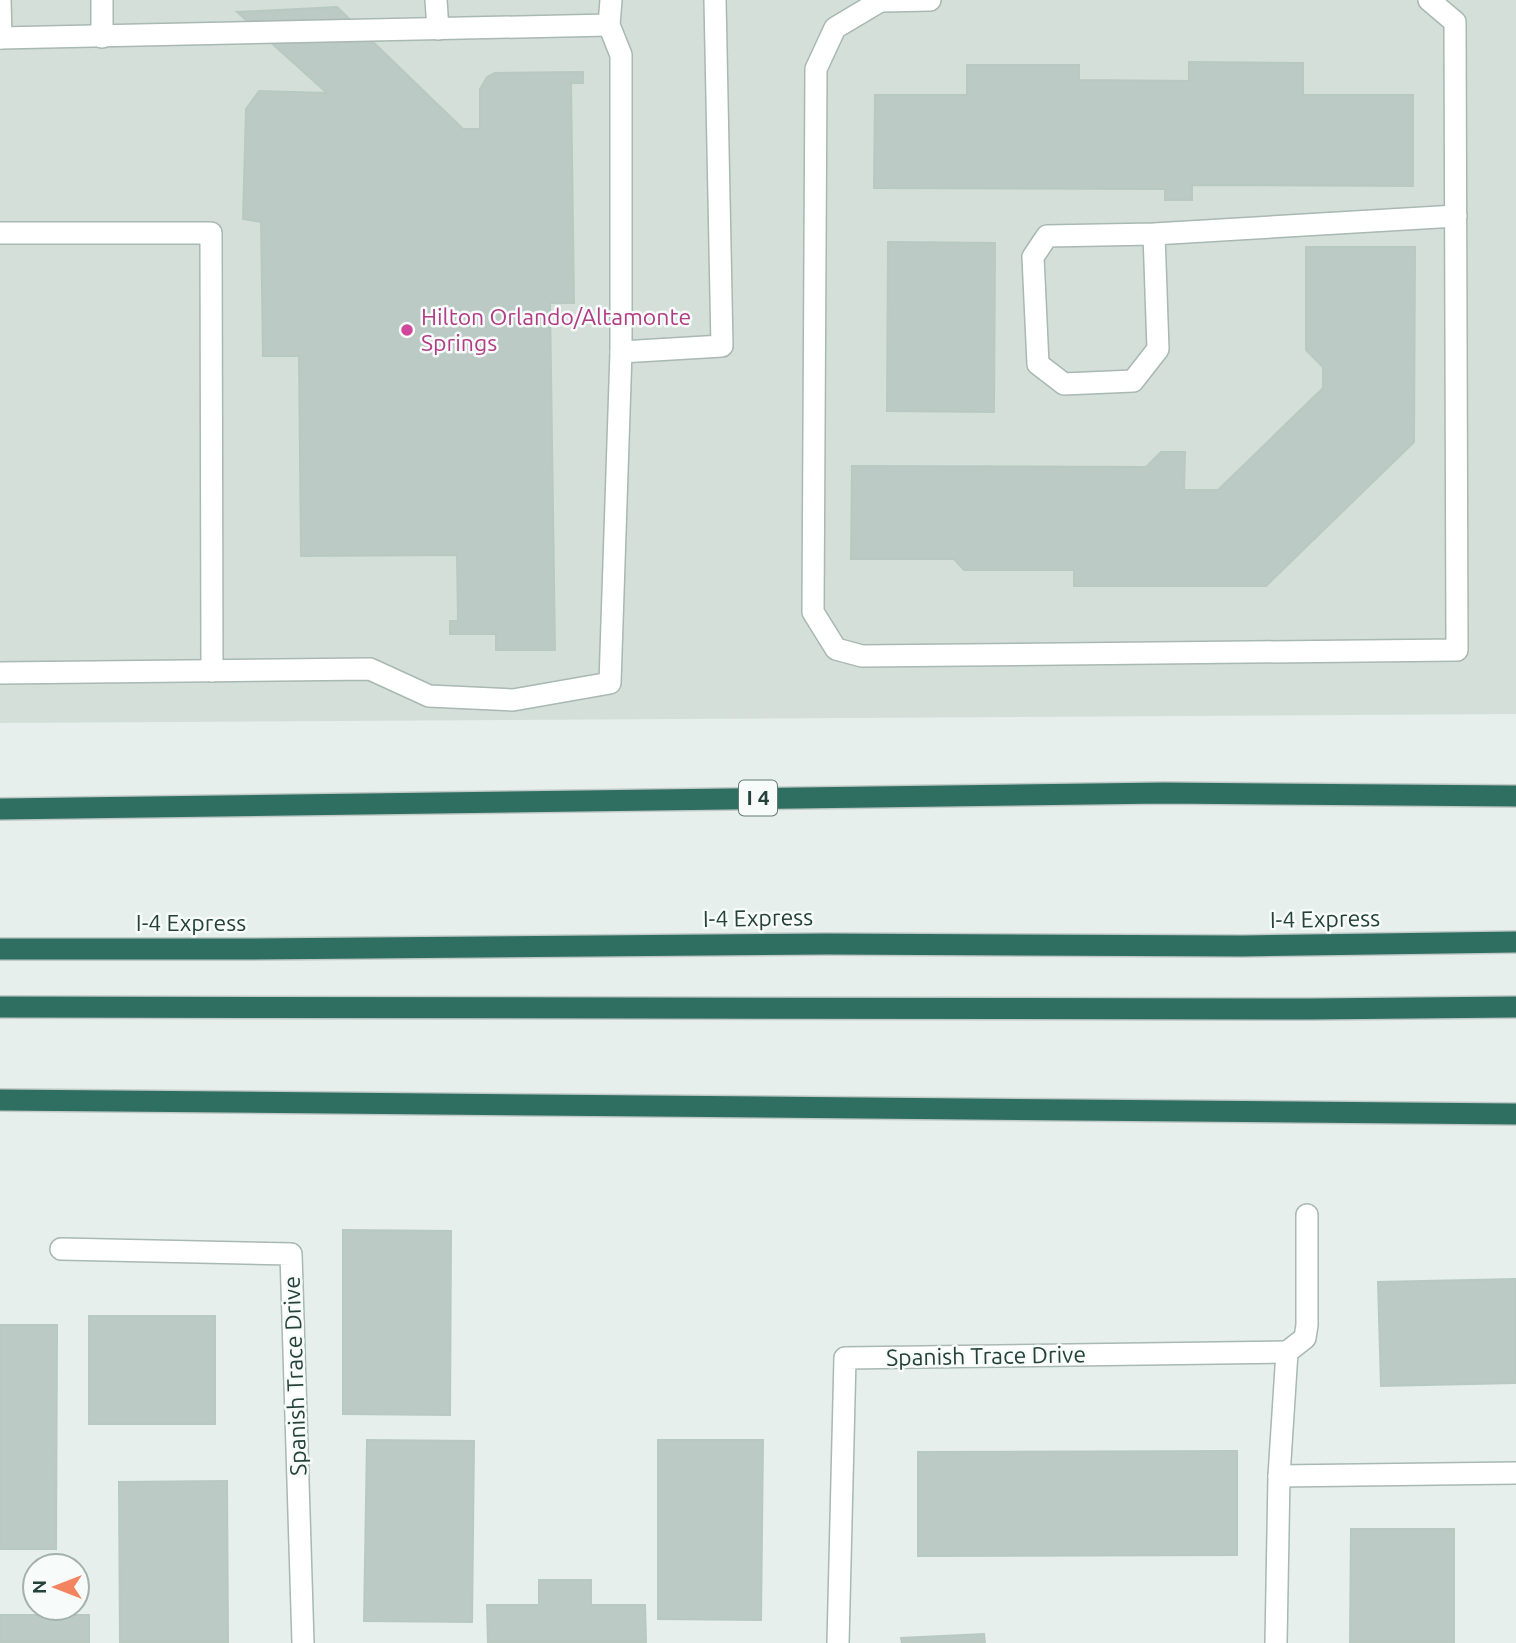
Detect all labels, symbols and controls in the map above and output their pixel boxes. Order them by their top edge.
place label: Hilton Orlando/Altamonte Springs [421,304,691,355]
marker: Hilton Orlando/Altamonte Springs [399,322,415,338]
road number: I 4 [739,780,777,816]
street label: I-4 Express [703,904,813,931]
street label: I-4 Express [1270,905,1380,932]
street label: I-4 Express [136,910,246,935]
street label: Spanish Trace Drive [279,1276,310,1476]
street label: Spanish Trace Drive [886,1341,1086,1370]
north arrow [21,1552,91,1622]
text: N [28,1580,50,1594]

